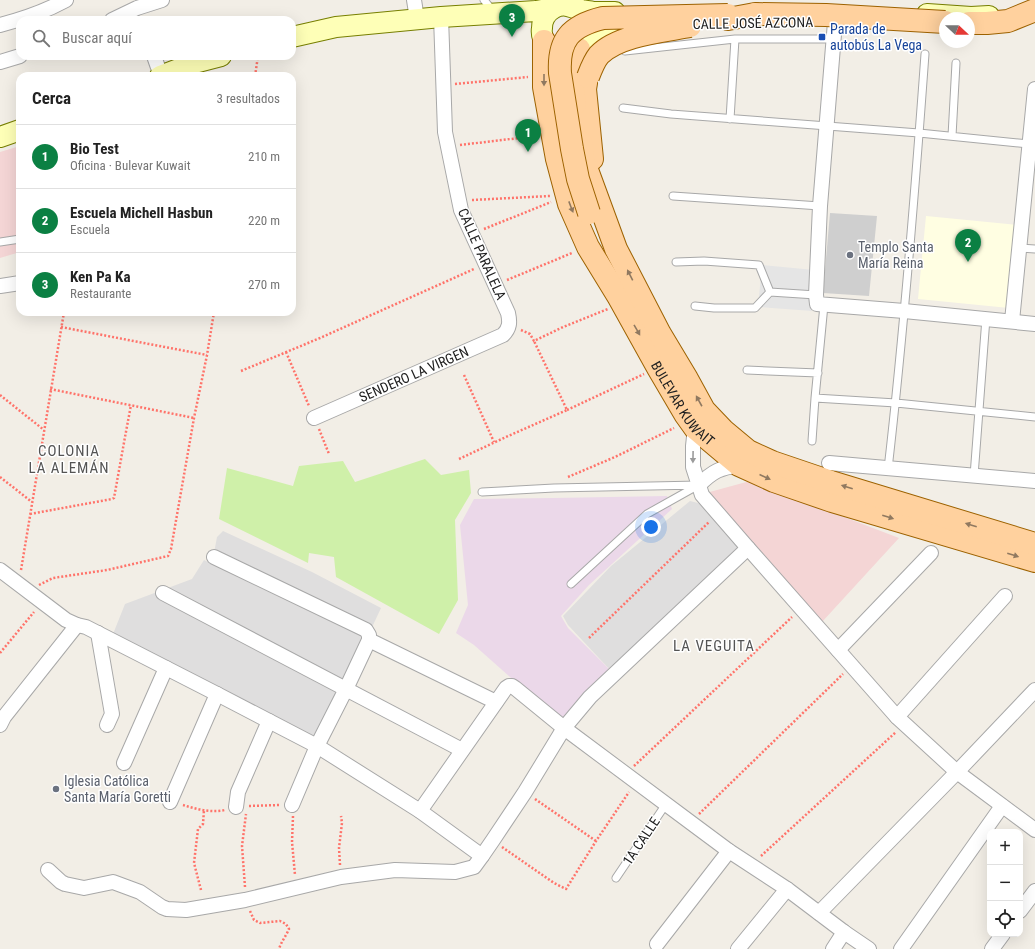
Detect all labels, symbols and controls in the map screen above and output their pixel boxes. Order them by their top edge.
pin: 3 [499,4,525,37]
north arrow [939,12,975,48]
street label: CALLE JOSÉ AZCONA [693,13,813,32]
search box [16,16,296,60]
place label: Parada de autobús La Vega [830,21,922,53]
icon: search [30,27,52,49]
text: Buscar aquí [62,29,132,47]
marker: Parada de autobús La Vega [817,32,827,42]
one-way arrow [541,74,547,87]
text: Cerca [32,88,71,108]
text: 3 resultados [216,91,280,106]
pin: 1 [515,119,541,152]
text: Bio Test [70,140,119,158]
text: 1 [42,149,48,164]
text: 210 m [248,149,280,164]
text: Oficina · Bulevar Kuwait [70,158,191,173]
one-way arrow [568,201,574,213]
text: Escuela Michell Hasbun [70,204,213,222]
street label: CALLE PARALELA [455,206,509,302]
text: 2 [42,213,48,228]
text: 220 m [248,213,280,228]
text: Escuela [70,222,110,237]
pin: 2 [955,229,981,262]
place label: Templo Santa María Reina [858,239,934,271]
marker: Templo Santa María Reina [845,250,855,260]
text: Ken Pa Ka [70,268,130,286]
one-way arrow [627,269,633,281]
text: 3 [42,277,48,292]
text: 270 m [248,277,280,292]
text: Restaurante [70,286,131,301]
one-way arrow [633,324,640,336]
street label: SENDERO LA VIRGEN [357,343,471,405]
street label: BULEVAR KUWAIT [648,358,718,449]
one-way arrow [696,395,703,407]
district label: COLONIA LA ALEMÁN [28,442,110,477]
one-way arrow [690,451,696,464]
one-way arrow [760,474,772,480]
one-way arrow [840,484,852,490]
one-way arrow [883,514,895,520]
your location [641,517,661,537]
one-way arrow [965,522,977,528]
one-way arrow [1007,552,1019,558]
district label: LA VEGUITA [673,637,755,655]
place label: Iglesia Católica Santa María Goretti [64,773,171,805]
marker: Iglesia Católica Santa María Goretti [51,784,61,794]
street label: 1A CALLE [619,814,663,868]
map controls [987,829,1023,937]
button: + [987,829,1023,865]
button: − [987,865,1023,901]
button: locate [987,901,1023,937]

